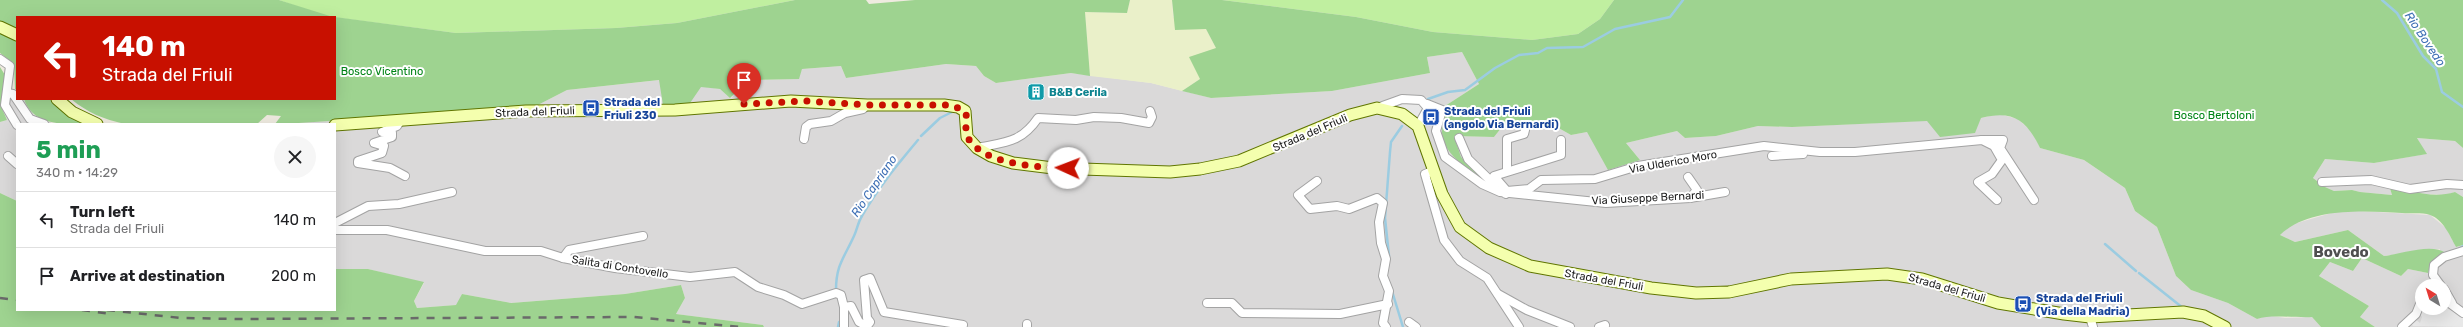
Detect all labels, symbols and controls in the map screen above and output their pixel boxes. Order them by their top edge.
water label: Rio Bovedo [2402,9,2448,69]
text: 140 m [102,30,186,63]
icon: left [36,32,88,84]
pin [727,63,761,104]
text: Strada del Friuli [102,64,233,86]
park label: Bosco Vicentino [341,65,423,78]
icon: arrive [733,69,755,91]
building icon: B&B Cerila [1026,82,1046,102]
place label: B&B Cerila [1049,86,1107,99]
place label: Strada del Friuli 230 [604,96,660,122]
bus stop icon: Strada del Friuli 230 [581,98,601,118]
street label: Strada del Friuli [495,104,575,120]
place label: Strada del Friuli (angolo Via Bernardi) [1444,105,1559,131]
bus stop icon: Strada del Friuli (angolo Via Bernardi) [1421,107,1441,127]
park label: Bosco Bertoloni [2174,109,2254,122]
street label: Strada del Friuli [1271,111,1349,155]
text: 5 min [36,136,101,164]
button: close [274,136,316,178]
position arrow [1047,147,1089,189]
street label: Via Ulderico Moro [1628,148,1718,176]
water label: Rio Capriano [848,152,900,220]
text: 340 m · 14:29 [36,165,118,180]
street label: Via Giuseppe Bernardi [1591,189,1705,207]
text: Turn left [70,203,135,221]
icon: left [36,209,58,231]
text: 140 m [274,211,316,229]
text: Strada del Friuli [70,221,164,236]
district label: Bovedo [2313,243,2369,261]
street label: Salita di Contovello [571,253,669,281]
icon: arrive [36,265,58,287]
text: Arrive at destination [70,267,225,285]
text: 200 m [271,267,316,285]
street label: Strada del Friuli [1564,267,1644,293]
street label: Strada del Friuli [1907,271,1987,305]
north arrow [2415,279,2451,315]
map controls [2415,279,2451,315]
place label: Strada del Friuli (Via della Madria) [2036,292,2129,318]
bus stop icon: Strada del Friuli (Via della Madria) [2013,294,2033,314]

